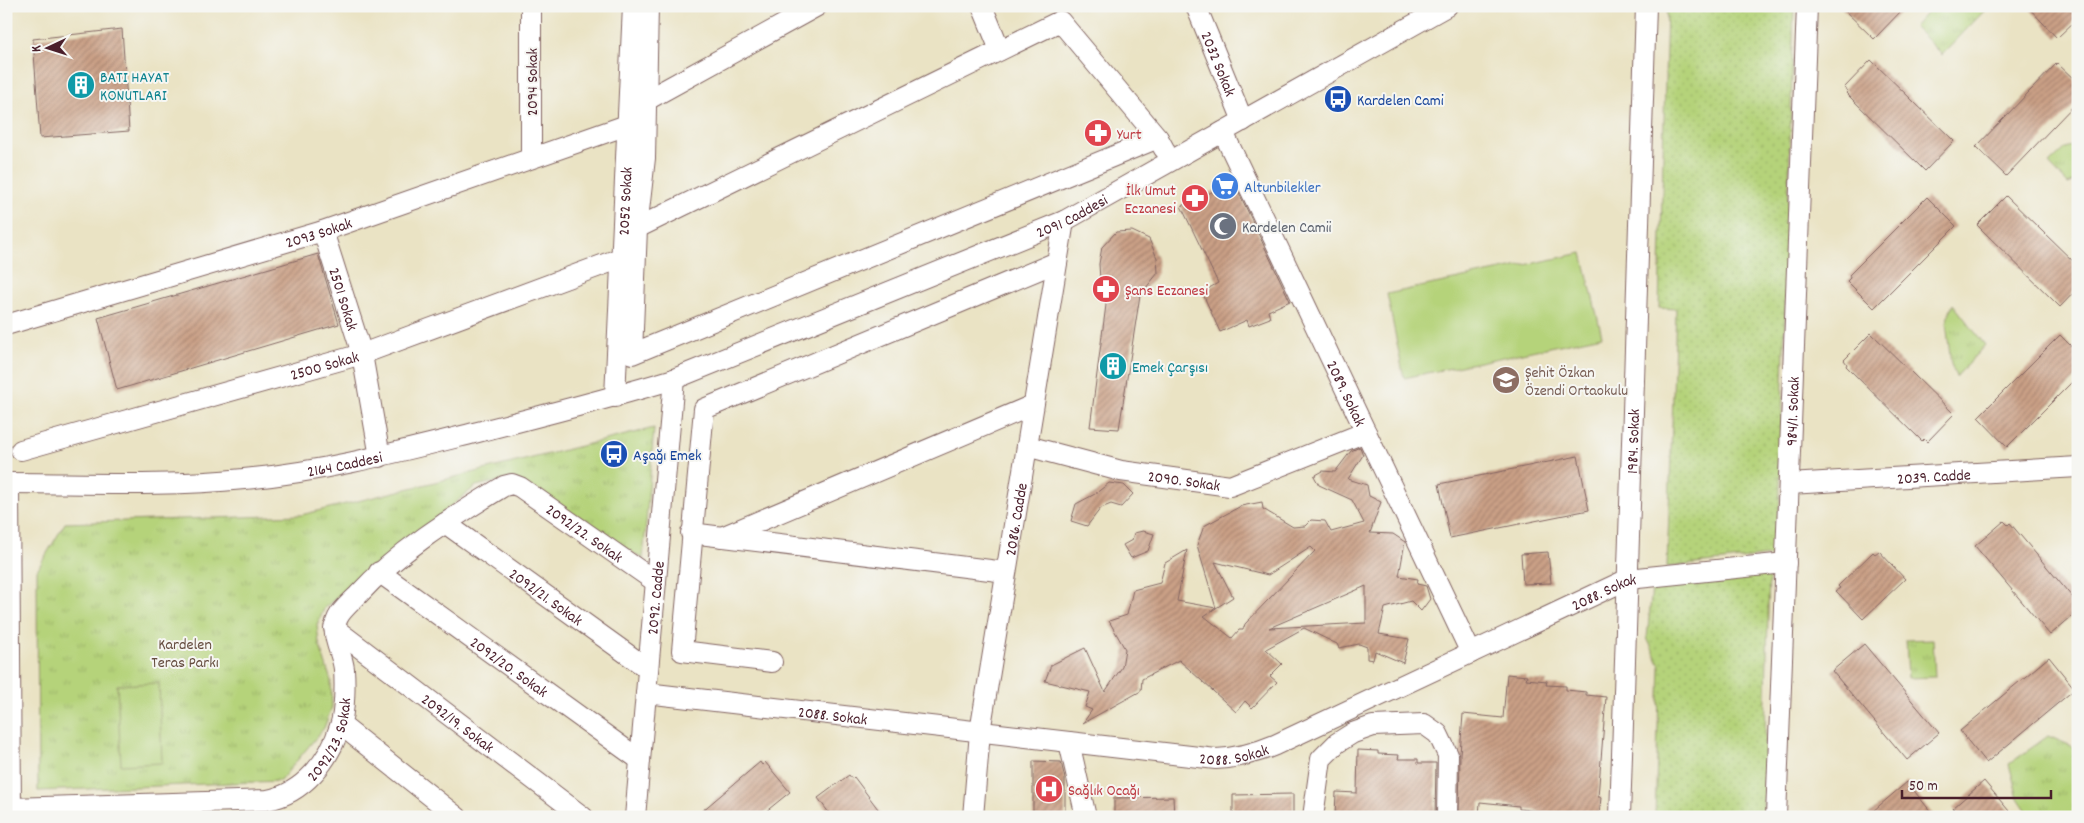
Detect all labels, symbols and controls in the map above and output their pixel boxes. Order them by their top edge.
north arrow [22,22,72,72]
street label: 2032 Sokak [1194,28,1241,100]
text: K [27,44,47,53]
street label: 2094 Sokak [522,48,545,116]
place label: BATI HAYAT KONUTLARI [100,67,170,108]
building icon: BATI HAYAT KONUTLARI [66,70,96,100]
bus stop icon: Kardelen Cami [1323,84,1353,114]
place label: Kardelen Cami [1357,90,1444,113]
pharmacy icon: Yurt [1083,118,1113,148]
place label: Yurt [1117,124,1142,147]
street label: 2052 Sokak [613,167,640,236]
supermarket icon: Altunbilekler [1210,171,1240,201]
place label: Altunbilekler [1244,177,1321,200]
place label: İlk Umut Eczanesi [1125,180,1176,221]
pharmacy icon: İlk Umut Eczanesi [1180,183,1210,213]
street label: 2091 Caddesi [1033,190,1113,245]
mosque icon: Kardelen Camii [1208,211,1238,241]
street label: 2093 Sokak [283,213,356,256]
place label: Kardelen Camii [1242,217,1332,240]
street label: 2501 Sokak [321,265,363,334]
pharmacy icon: Şans Eczanesi [1091,274,1121,304]
place label: Şans Eczanesi [1125,280,1208,303]
street label: 2500 Sokak [288,346,362,388]
building icon: Emek Çarşısı [1098,351,1128,381]
place label: Emek Çarşısı [1132,357,1208,380]
street label: 2089. Sokak [1319,357,1371,431]
place label: Şehit Özkan Özendi Ortaokulu [1525,362,1628,403]
school or university icon: Şehit Özkan Özendi Ortaokulu [1491,365,1521,395]
street label: 984/1. Sokak [1781,376,1807,447]
street label: 1984. Sokak [1622,408,1647,474]
bus stop icon: Aşağı Emek [599,439,629,469]
place label: Aşağı Emek [633,445,702,468]
street label: 2164 Caddesi [306,447,385,484]
street label: 2039. Cadde [1896,464,1972,492]
street label: 2090. Sokak [1146,466,1222,499]
street label: 2086. Cadde [1000,481,1035,558]
street label: 2092/22. Sokak [540,499,627,570]
street label: 2092. Cadde [642,560,672,636]
street label: 2092/21. Sokak [503,563,587,633]
street label: 2088. Sokak [1568,569,1637,618]
street label: 2092/20. Sokak [464,632,552,704]
park label: Kardelen Teras Parkı [151,634,219,675]
street label: 2092/19. Sokak [415,689,498,760]
street label: 2092/23. Sokak [302,697,358,788]
street label: 2088. Sokak [797,702,868,733]
street label: 2088. Sokak [1198,739,1272,773]
scale bar [1902,768,2050,800]
hospital icon: Sağlık Ocağı [1034,774,1064,804]
text: 50 m [1909,776,1938,798]
place label: Sağlık Ocağı [1068,780,1140,803]

